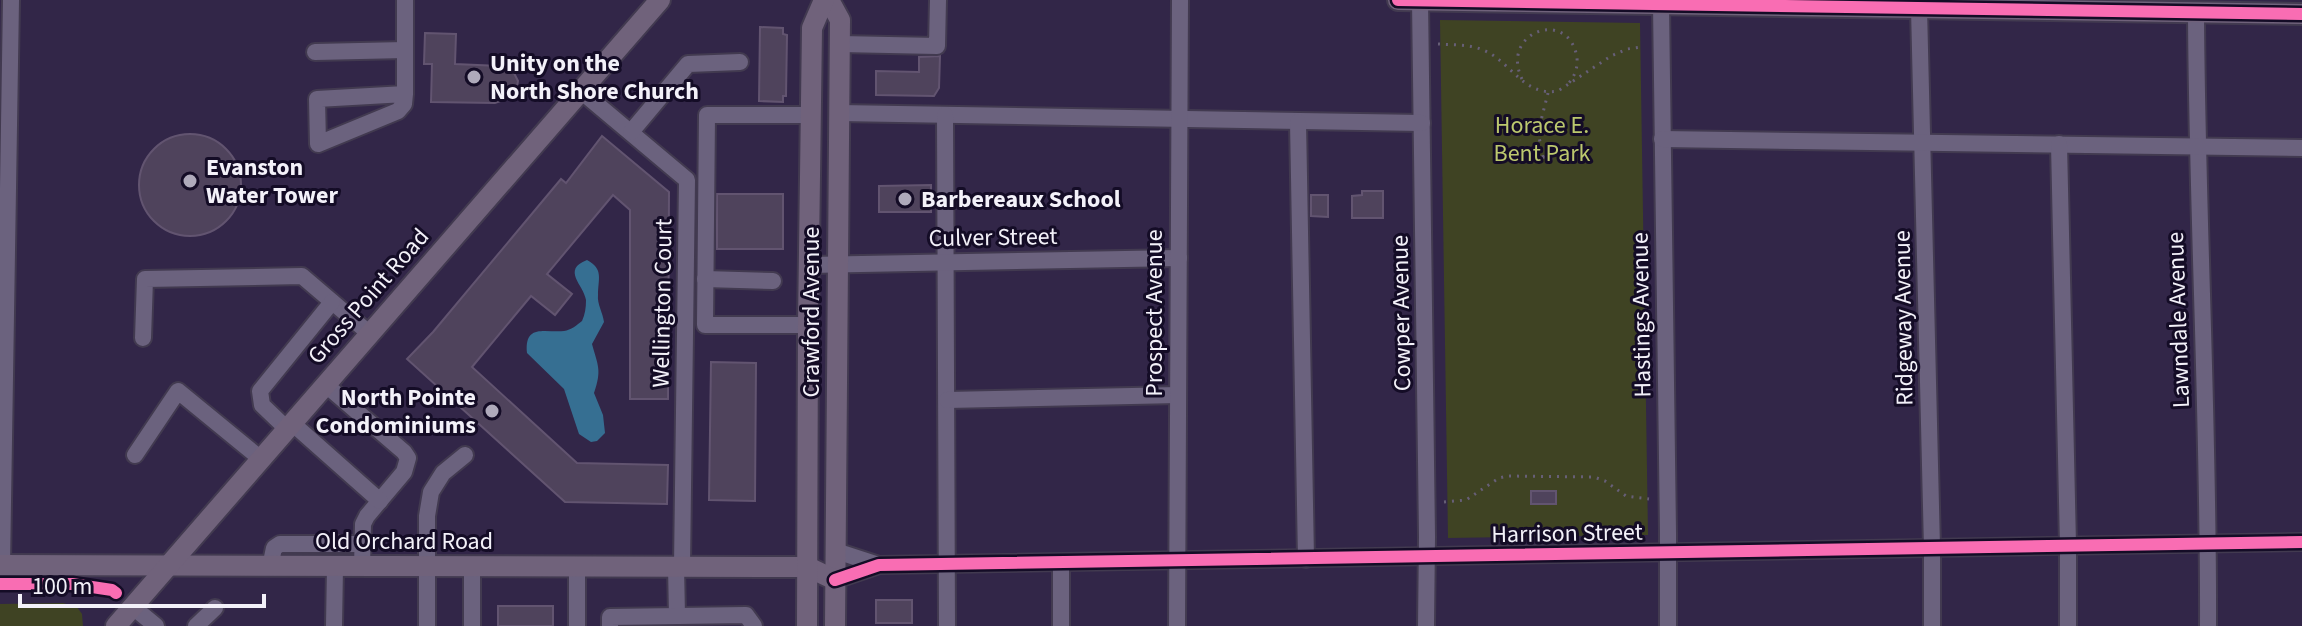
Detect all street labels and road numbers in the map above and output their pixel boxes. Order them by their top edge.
street label: Wellington Court [644,218,681,388]
street label: Culver Street [928,219,1058,256]
street label: Gross Point Road [299,221,437,372]
street label: Crawford Avenue [794,227,829,397]
street label: Prospect Avenue [1137,229,1172,397]
street label: Ridgeway Avenue [1884,230,1923,406]
street label: Lawndale Avenue [2158,231,2199,409]
street label: Hastings Avenue [1623,232,1660,398]
street label: Cowper Avenue [1383,235,1420,391]
street label: Harrison Street [1491,515,1643,552]
street label: Old Orchard Road [315,524,493,559]

